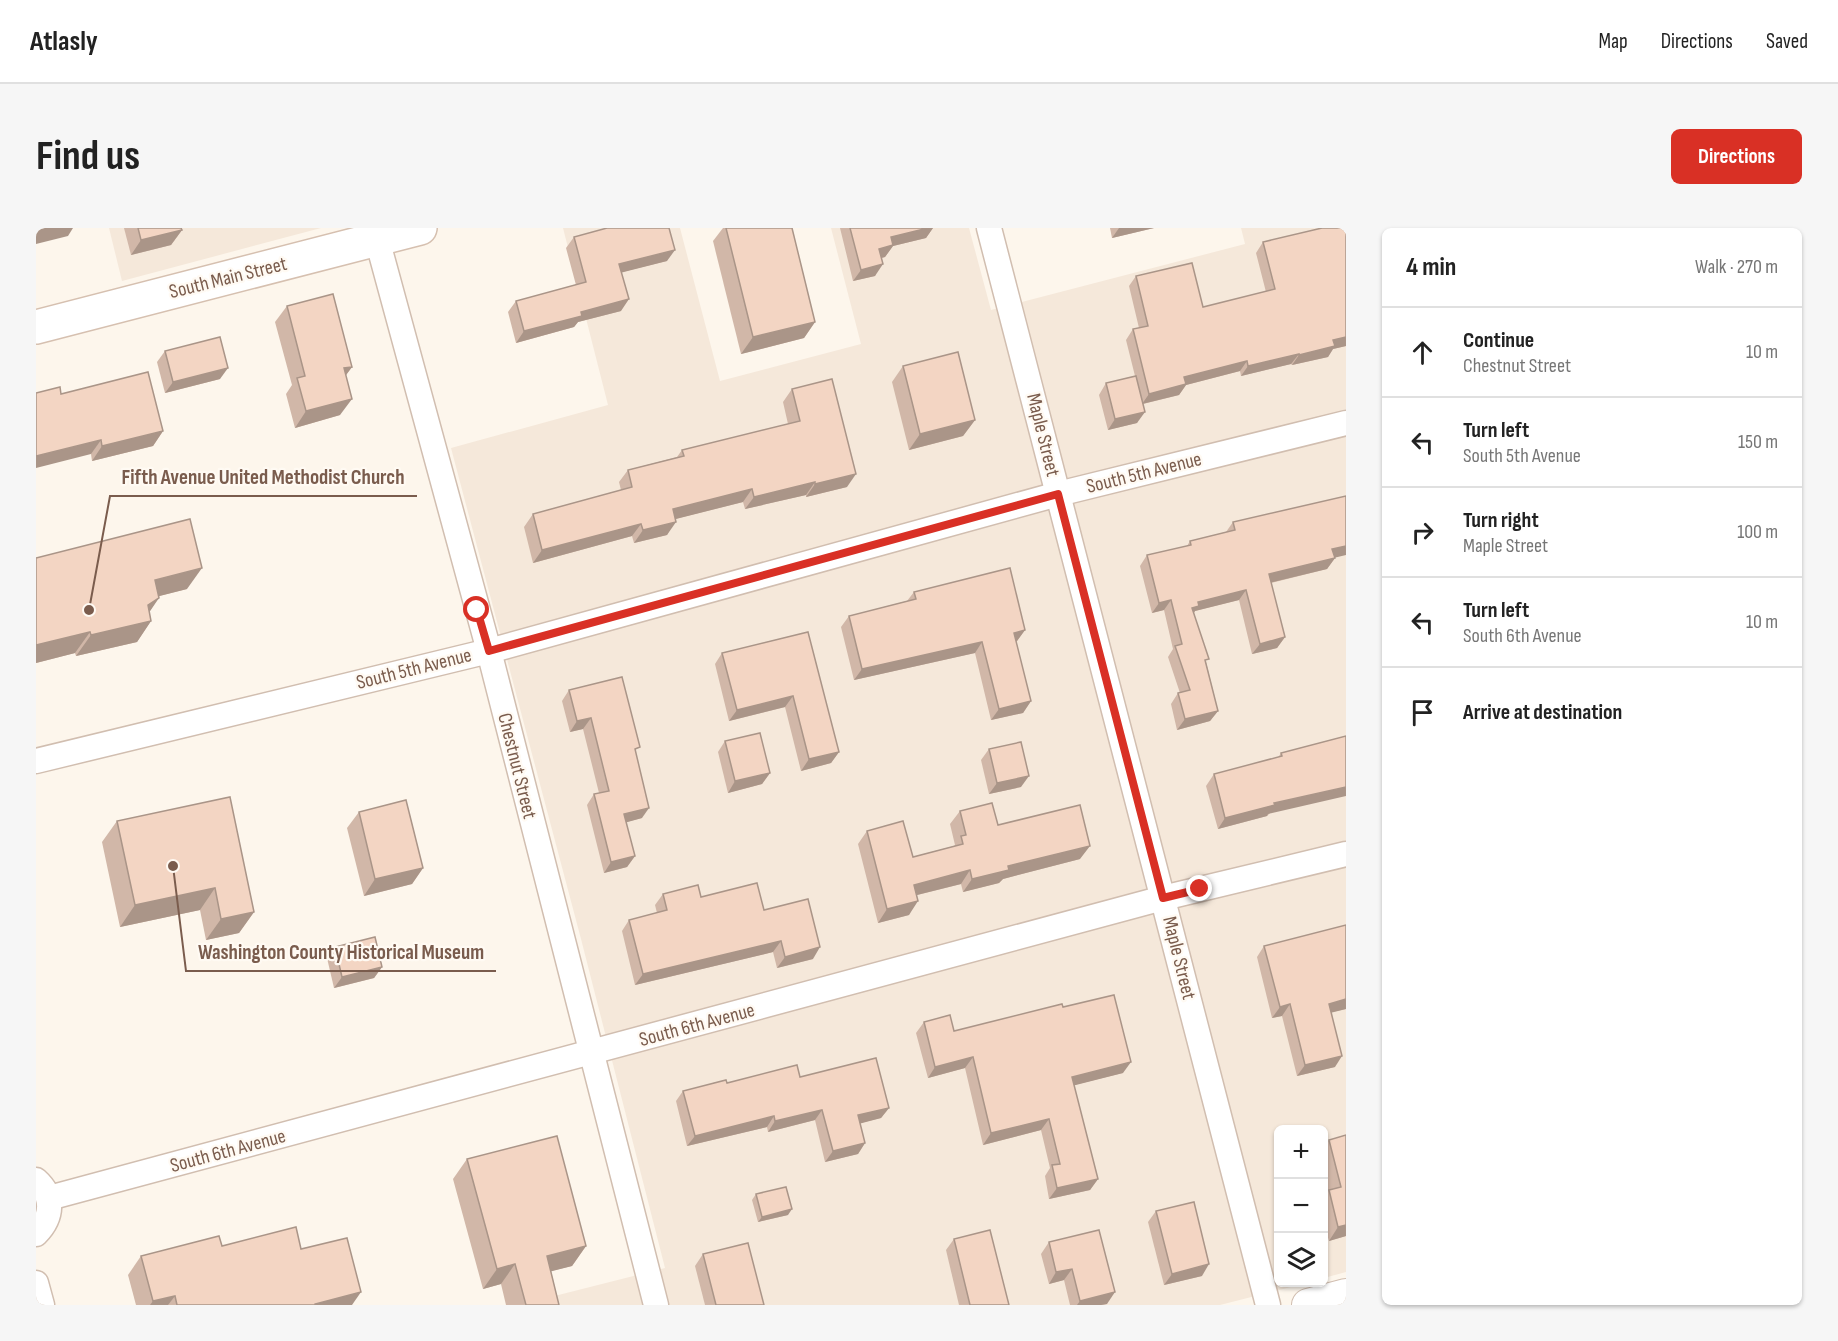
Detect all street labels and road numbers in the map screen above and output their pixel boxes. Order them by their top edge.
street label: South Main Street [167,252,289,304]
street label: Maple Street [1021,391,1065,479]
street label: South 5th Avenue [1084,447,1204,499]
street label: South 5th Avenue [354,643,474,695]
street label: Chestnut Street [492,711,542,821]
street label: Maple Street [1157,914,1201,1002]
street label: South 6th Avenue [637,998,757,1052]
street label: South 6th Avenue [168,1124,288,1178]

